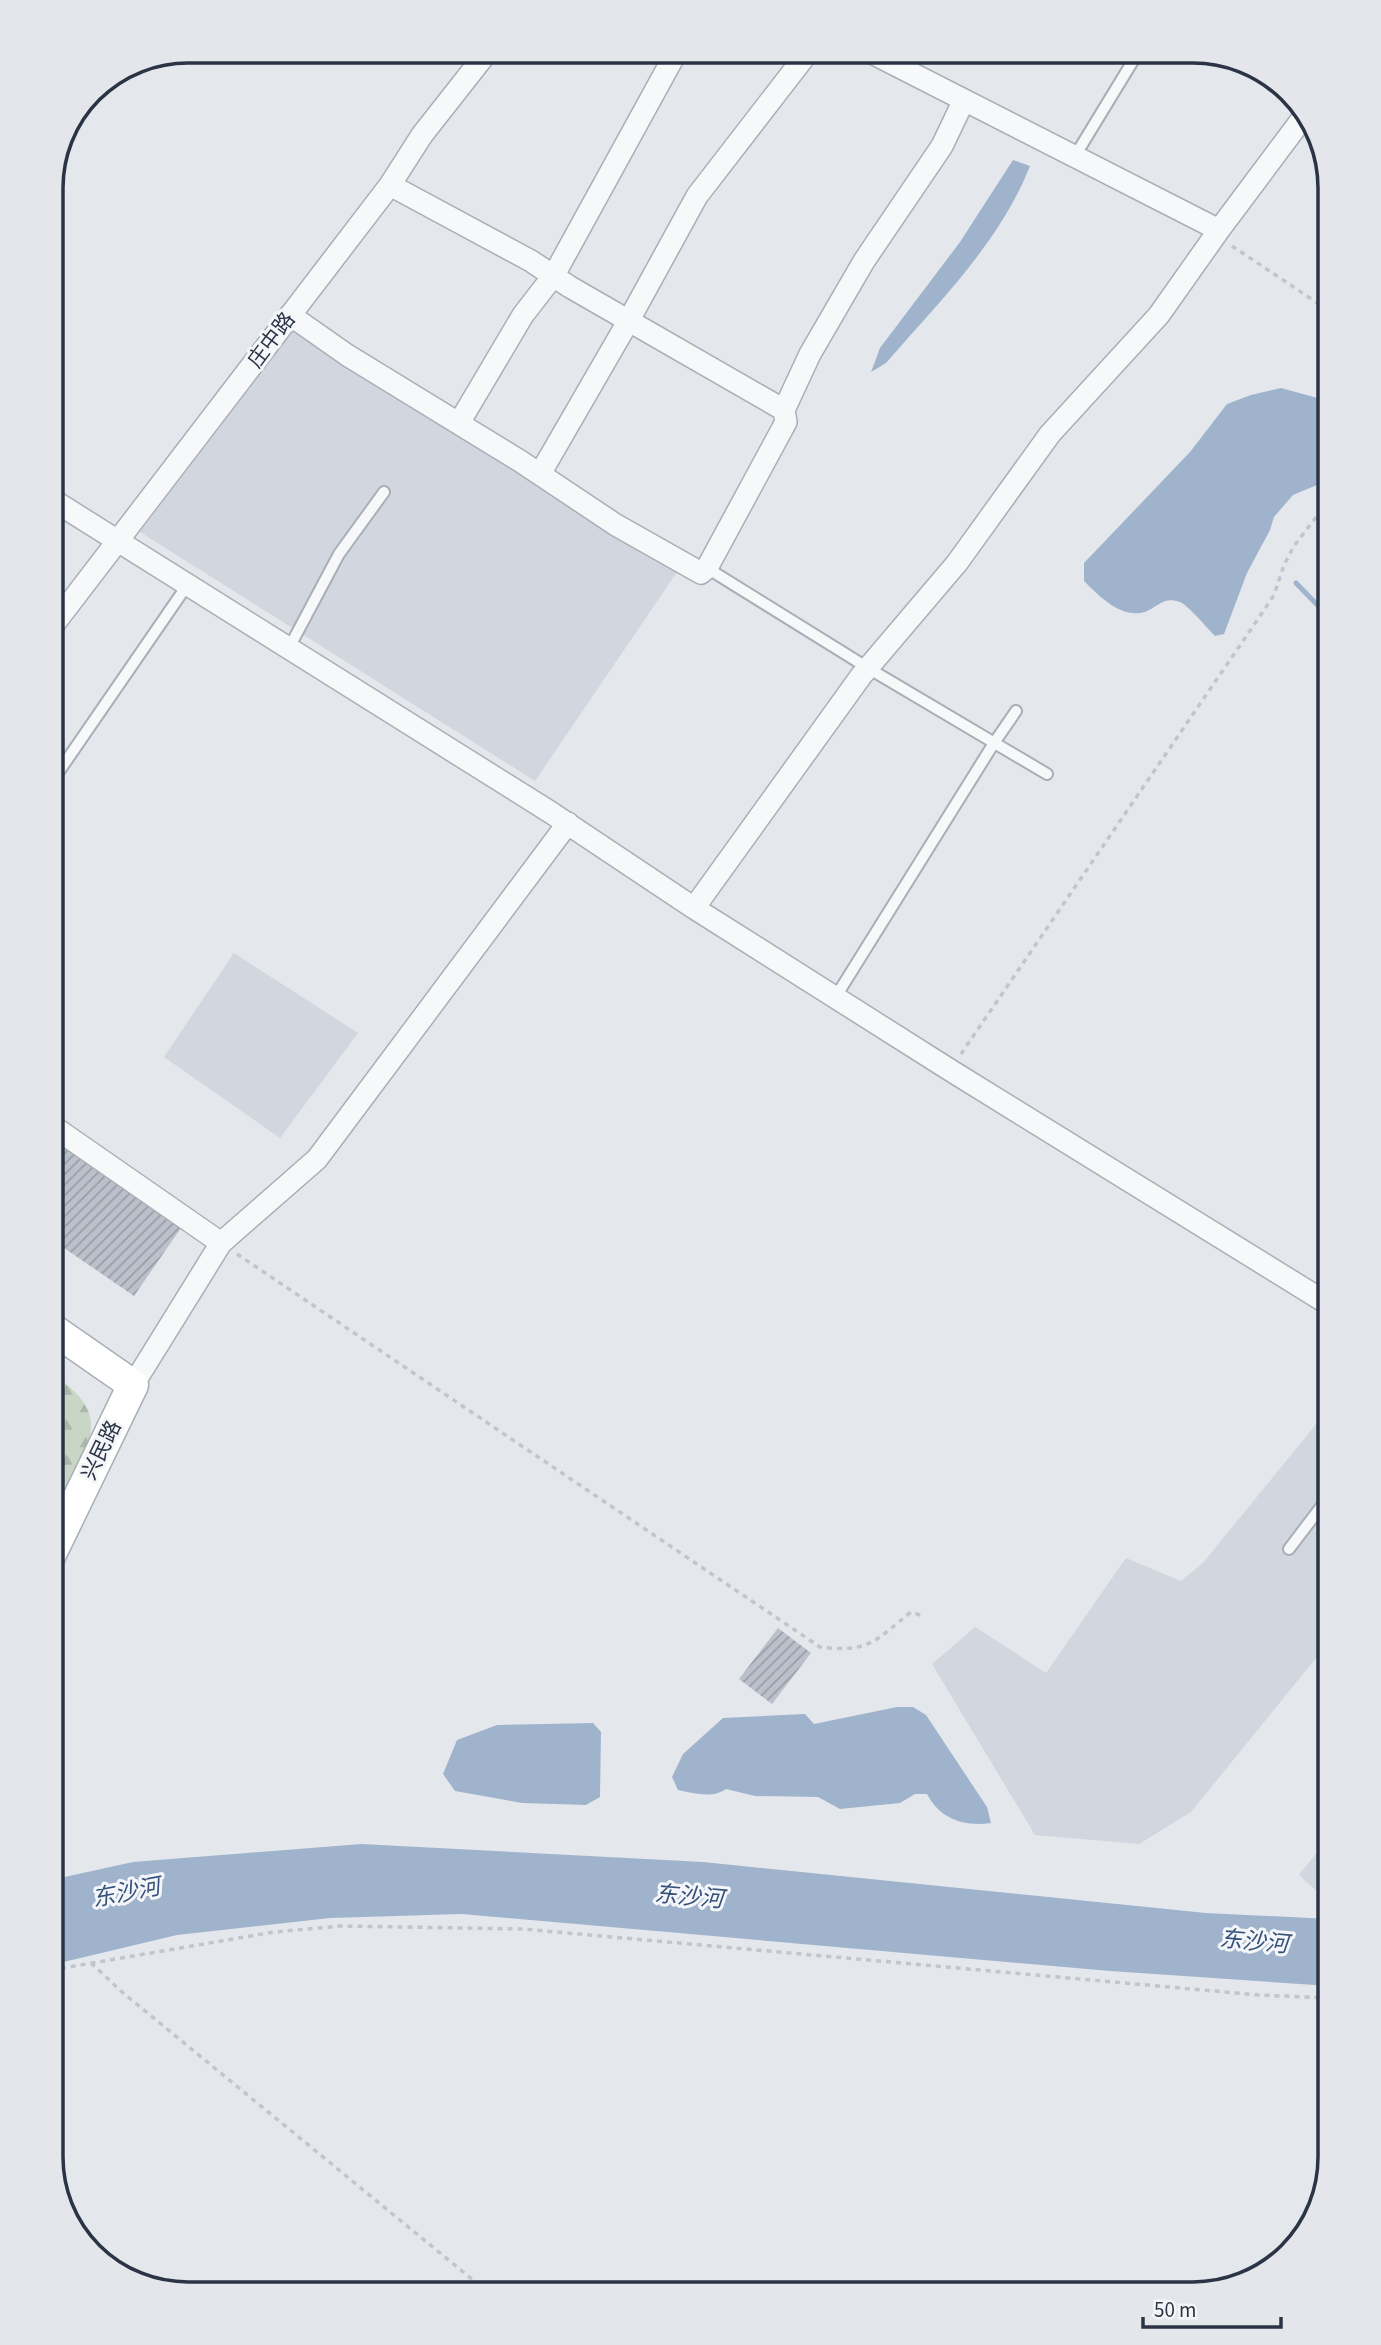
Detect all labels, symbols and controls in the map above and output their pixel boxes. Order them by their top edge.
street label: 庄中路 [240,306,302,374]
street label: 兴民路 [74,1415,128,1485]
water label: 东沙河 [89,1869,167,1915]
water label: 东沙河 [653,1877,729,1916]
water label: 东沙河 [1218,1922,1294,1961]
scale bar [1143,2286,1281,2330]
text: 50 m [1154,2295,1196,2325]

